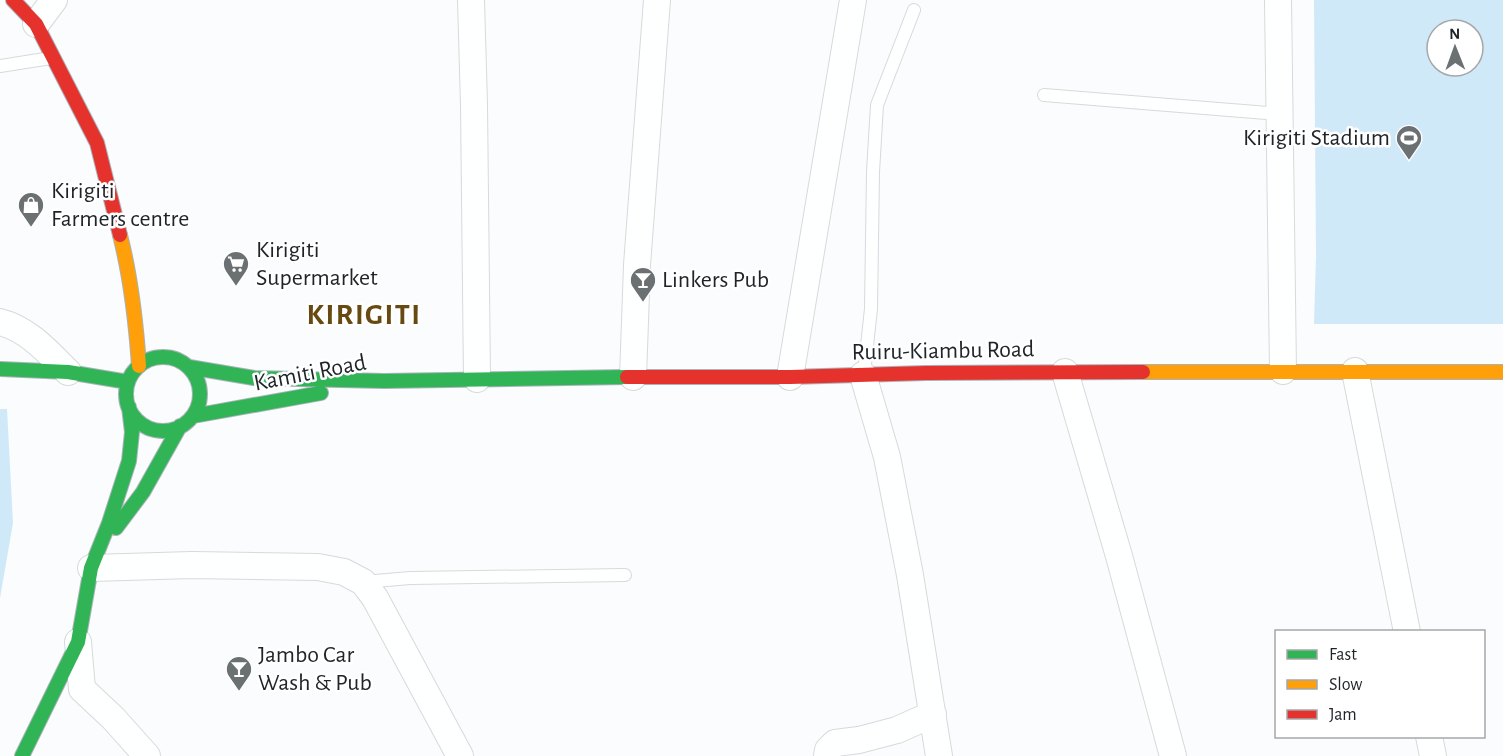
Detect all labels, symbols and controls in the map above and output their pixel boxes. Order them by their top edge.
north arrow [1425,18,1485,78]
text: N [1449,26,1460,42]
sports icon: Kirigiti Stadium [1394,123,1424,161]
place label: Kirigiti Stadium [1243,126,1390,150]
place label: Kirigiti Farmers centre [51,179,189,231]
shop icon: Kirigiti Farmers centre [16,190,46,228]
place label: Kirigiti Supermarket [256,238,378,290]
supermarket icon: Kirigiti Supermarket [221,249,251,287]
bar icon: Linkers Pub [628,265,658,303]
place label: Linkers Pub [662,268,769,292]
district label: KIRIGITI [306,300,422,330]
street label: Ruiru-Kiambu Road [851,337,1035,365]
street label: Kamiti Road [252,350,368,396]
legend [1275,630,1485,738]
place label: Jambo Car Wash & Pub [258,643,372,695]
text: Fast [1329,646,1357,664]
bar icon: Jambo Car Wash & Pub [224,654,254,692]
text: Slow [1329,676,1362,694]
text: Jam [1329,706,1357,724]

